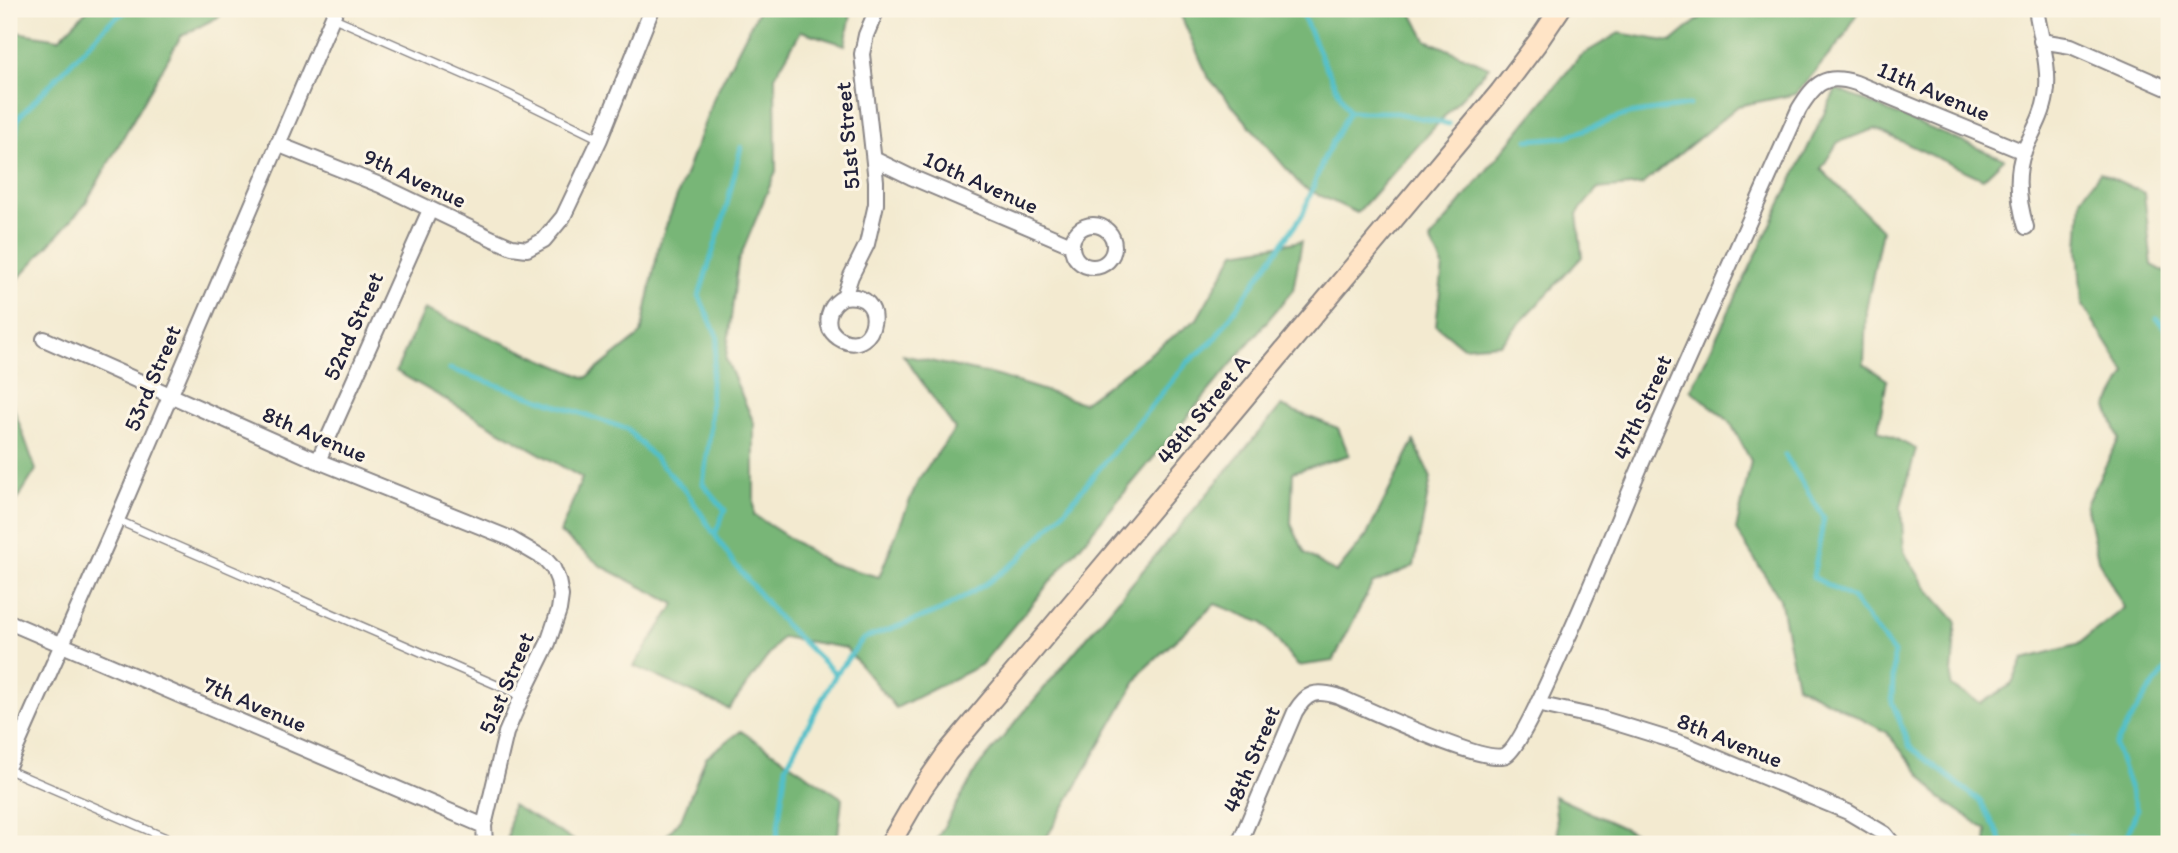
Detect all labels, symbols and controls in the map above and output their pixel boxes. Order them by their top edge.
street label: 11th Avenue [1873,55,1995,127]
street label: 51st Street [828,81,866,191]
street label: 9th Avenue [359,142,471,214]
street label: 10th Avenue [919,144,1043,220]
street label: 52nd Street [317,267,390,385]
street label: 53rd Street [117,320,187,435]
street label: 48th Street A [1150,348,1256,470]
street label: 47th Street [1606,350,1678,464]
street label: 8th Avenue [258,399,372,469]
street label: 51st Street [472,627,540,738]
street label: 7th Avenue [199,670,311,738]
street label: 48th Street [1216,701,1286,817]
street label: 8th Avenue [1673,706,1787,774]

